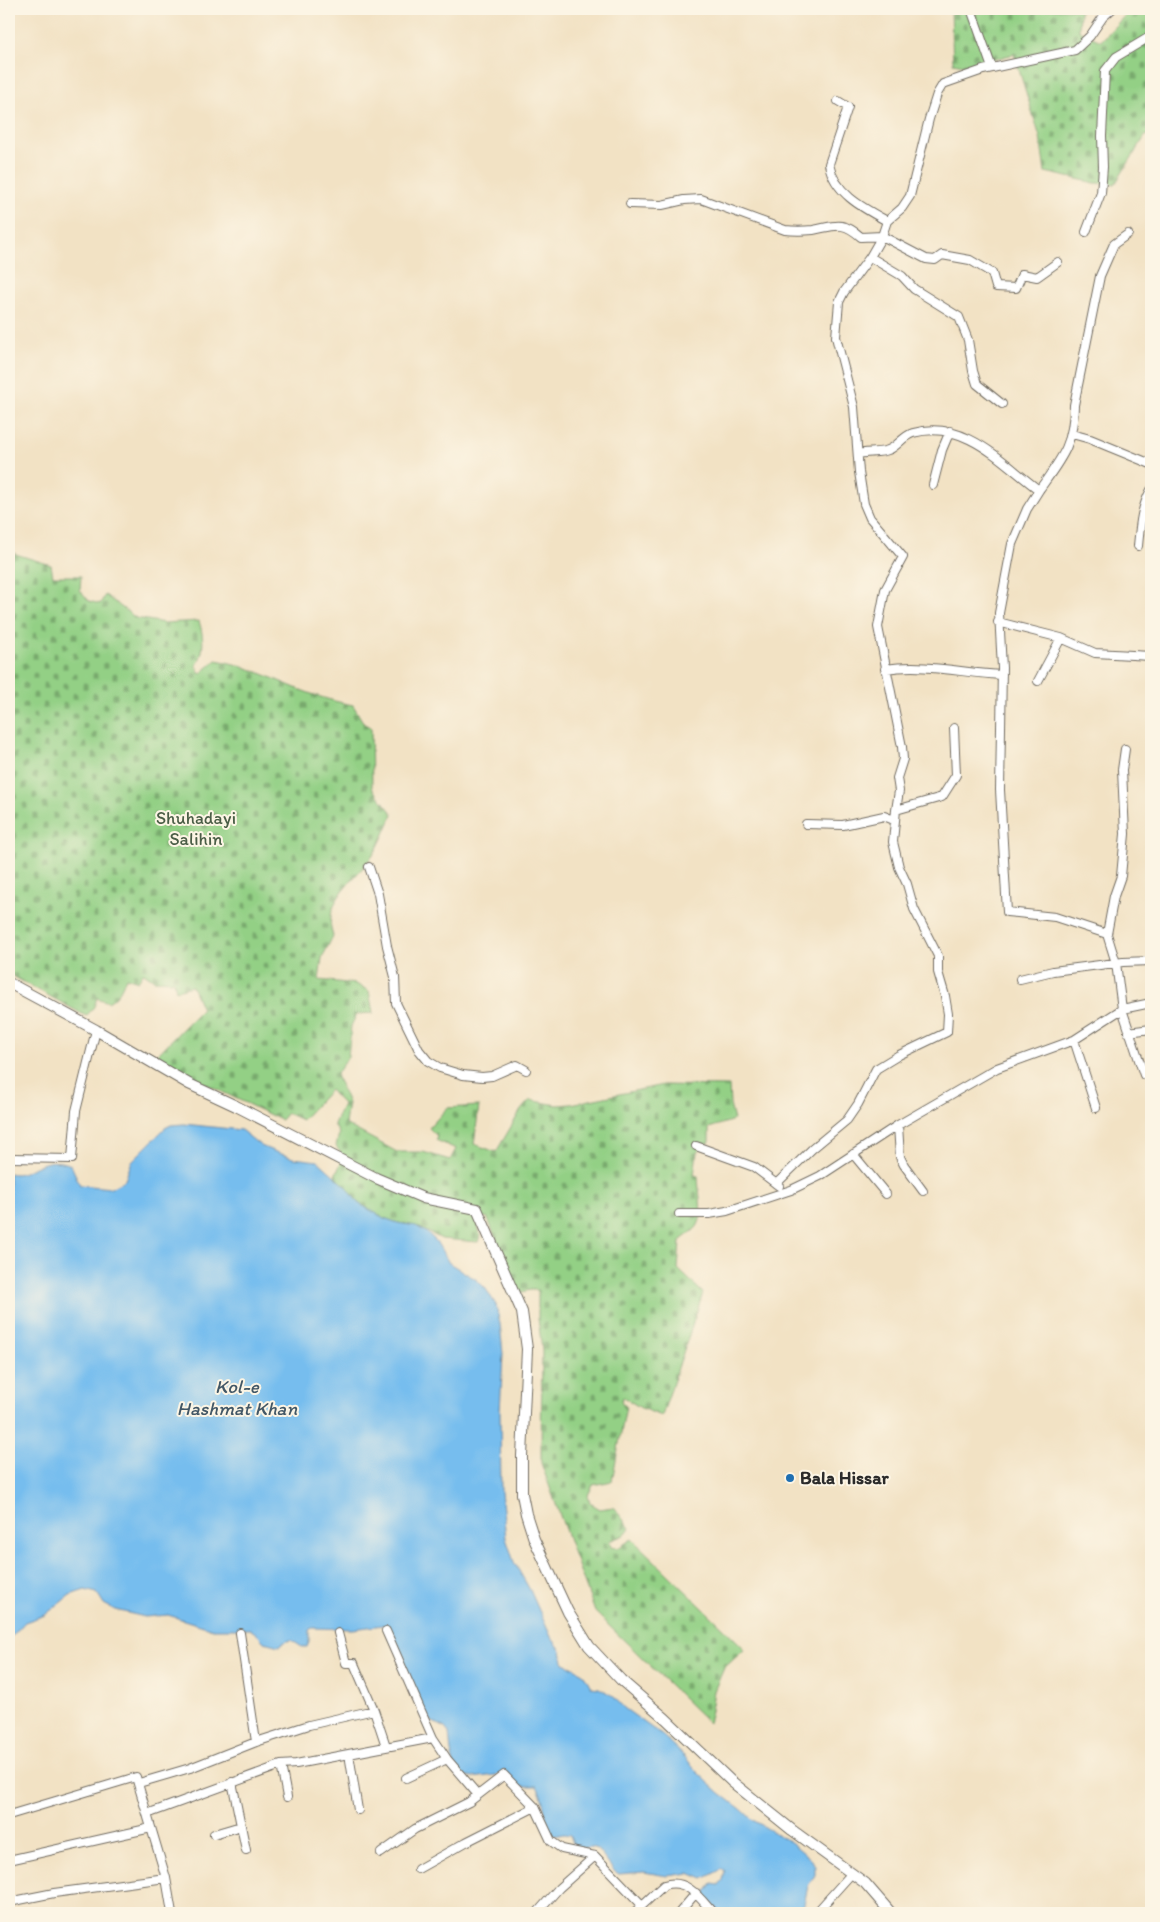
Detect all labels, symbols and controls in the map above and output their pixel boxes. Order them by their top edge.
park label: Shuhadayi Salihin [156,807,236,850]
water label: Kol-e Hashmat Khan [177,1375,297,1420]
place label: Bala Hissar [800,1467,890,1489]
marker: Bala Hissar [784,1472,796,1484]

